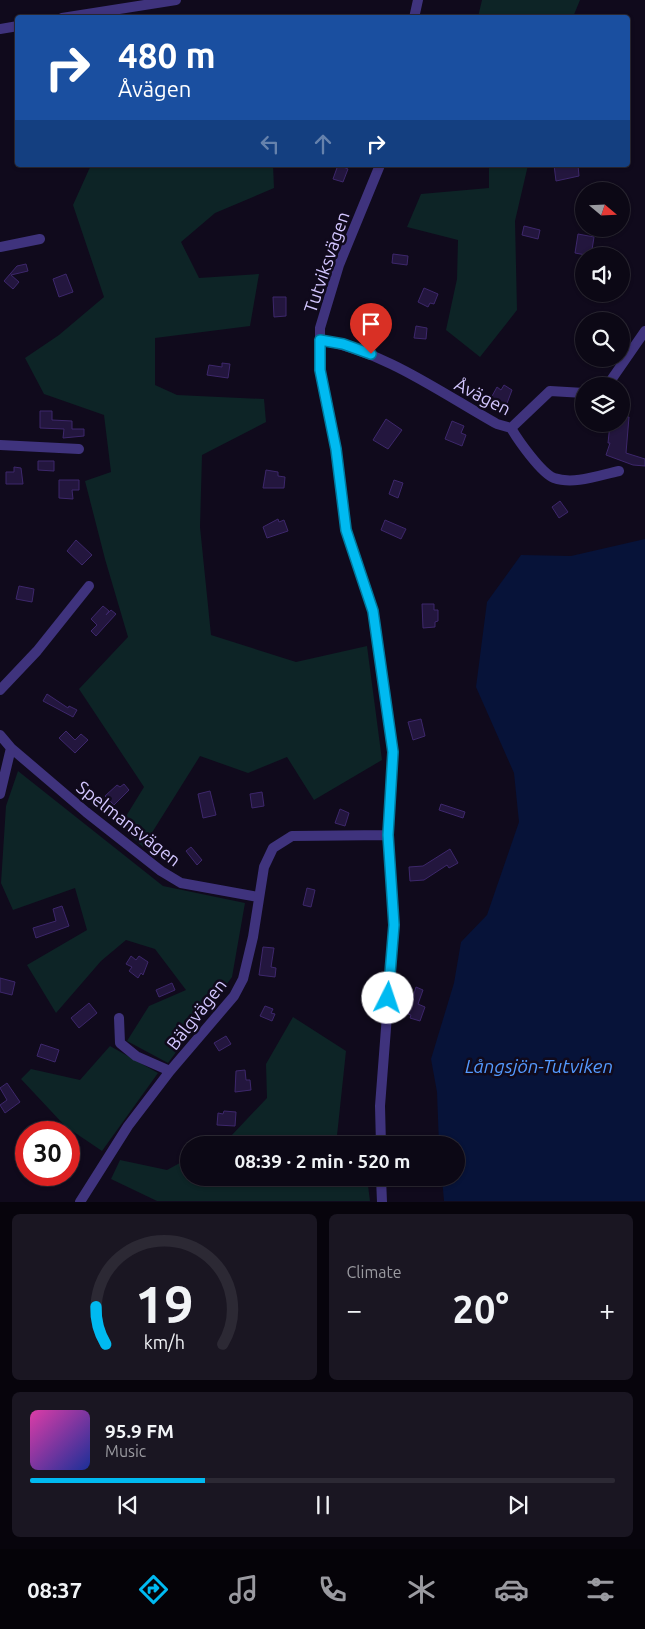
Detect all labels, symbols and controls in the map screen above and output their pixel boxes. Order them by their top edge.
icon: right [35,35,100,100]
text: 480 m [118,35,216,75]
text: Åvägen [118,76,191,101]
icon: left [256,130,284,158]
icon: ahead [309,130,337,158]
icon: right [362,130,390,158]
north arrow [575,182,630,238]
map controls [575,182,630,432]
street label: Tutviksvägen [299,209,353,315]
button: sound [575,247,630,302]
pin [350,303,392,354]
icon: arrive [357,310,385,338]
button: search [575,312,630,367]
street label: Åvägen [452,373,514,419]
button: layers [575,377,630,432]
street label: Spelmansvägen [73,776,185,870]
position arrow [361,971,413,1023]
street label: Bälgvägen [162,975,230,1053]
water label: Långsjön-Tutviken [465,1055,613,1077]
speed limit sign: 30 [15,1121,80,1186]
text: 08:39 · 2 min · 520 m [235,1150,410,1172]
text: Climate [347,1263,402,1281]
text: 19 [135,1275,194,1333]
text: 20° [453,1288,509,1330]
text: − [347,1294,362,1325]
text: + [599,1294,615,1325]
text: km/h [144,1332,185,1352]
text: 95.9 FM [105,1420,174,1442]
text: Music [105,1442,146,1460]
icon: previous [114,1491,142,1519]
icon: pause [309,1491,337,1519]
icon: next [504,1491,532,1519]
icon: directions [136,1572,171,1607]
icon: music [226,1572,261,1607]
icon: phone [315,1572,350,1607]
icon: climate [404,1572,439,1607]
icon: car [494,1572,529,1607]
icon: filters [583,1572,618,1607]
text: 08:37 [27,1577,82,1602]

